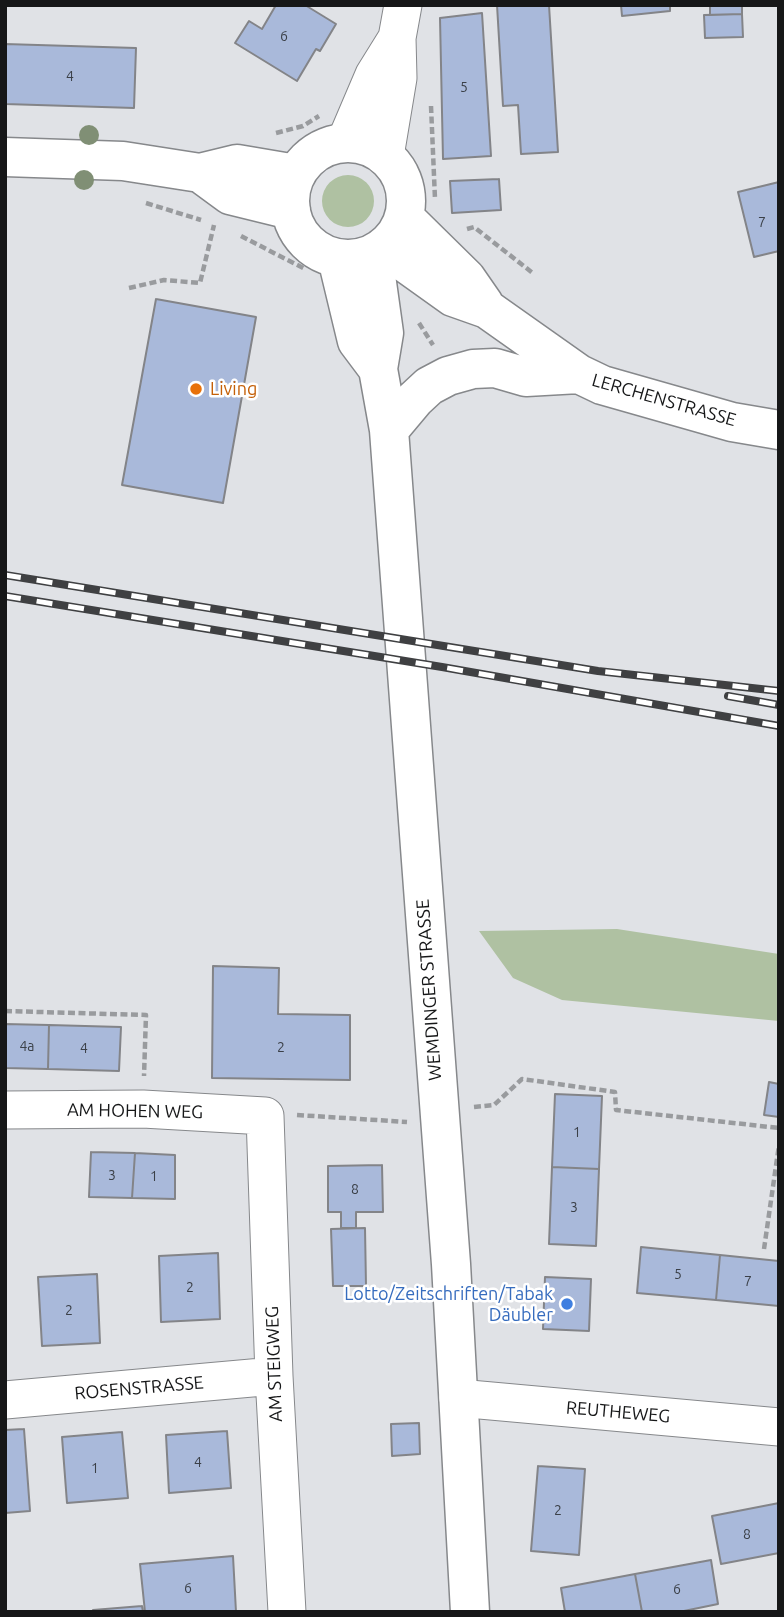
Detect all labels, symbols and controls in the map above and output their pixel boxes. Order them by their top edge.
house number: 6 [280,28,288,44]
house number: 4 [66,68,74,84]
house number: 5 [460,79,468,95]
house number: 7 [758,214,766,230]
street label: LERCHENSTRASSE [589,369,739,431]
place label: Living [210,378,257,400]
marker: Living [188,381,204,397]
street label: WEMDINGER STRASSE [412,898,446,1082]
house number: 4a [19,1038,35,1054]
house number: 2 [277,1039,285,1055]
house number: 4 [80,1040,88,1056]
street label: AM HOHEN WEG [67,1099,203,1123]
house number: 1 [573,1124,581,1140]
house number: 3 [108,1167,116,1183]
house number: 1 [150,1168,158,1184]
house number: 8 [351,1181,359,1197]
house number: 3 [570,1199,578,1215]
house number: 5 [674,1266,682,1282]
house number: 7 [744,1273,752,1289]
house number: 2 [186,1279,194,1295]
place label: Lotto/Zeitschriften/Tabak Däubler [344,1283,553,1326]
marker: Lotto/Zeitschriften/Tabak Däubler [559,1296,575,1312]
house number: 2 [65,1302,73,1318]
street label: AM STEIGWEG [261,1306,287,1422]
street label: ROSENSTRASSE [73,1372,205,1404]
street label: REUTHEWEG [565,1397,671,1427]
house number: 4 [194,1454,202,1470]
house number: 1 [91,1460,99,1476]
house number: 2 [554,1502,562,1518]
house number: 8 [743,1526,751,1542]
house number: 6 [184,1580,192,1596]
house number: 6 [673,1581,681,1597]

